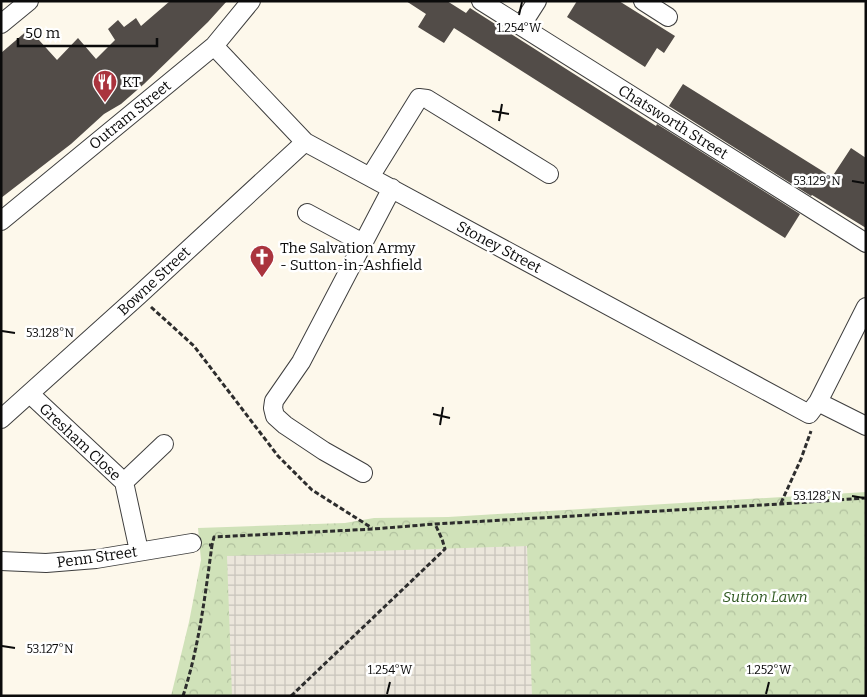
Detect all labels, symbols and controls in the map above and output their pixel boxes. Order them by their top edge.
scale bar [18,15,156,47]
text: 1.254°W [497,21,542,35]
text: 50 m [25,24,61,42]
restaurant icon: KT [92,69,118,103]
place label: KT [122,73,141,91]
street label: Outram Street [86,76,175,153]
street label: Chatsworth Street [615,81,732,163]
text: 53.129°N [793,174,841,188]
street label: Stoney Street [454,217,545,277]
place label: The Salvation Army - Sutton-in-Ashfield [280,239,422,274]
street label: Bowne Street [114,242,194,319]
church icon: The Salvation Army - Sutton-in-Ashfield [249,244,275,278]
text: 53.128°N [26,326,75,340]
street label: Gresham Close [35,400,125,484]
text: 53.128°N [793,489,842,503]
street label: Penn Street [56,542,139,572]
park label: Sutton Lawn [722,588,808,606]
text: 53.127°N [26,642,74,656]
text: 1.254°W [368,663,413,677]
text: 1.252°W [747,663,792,677]

